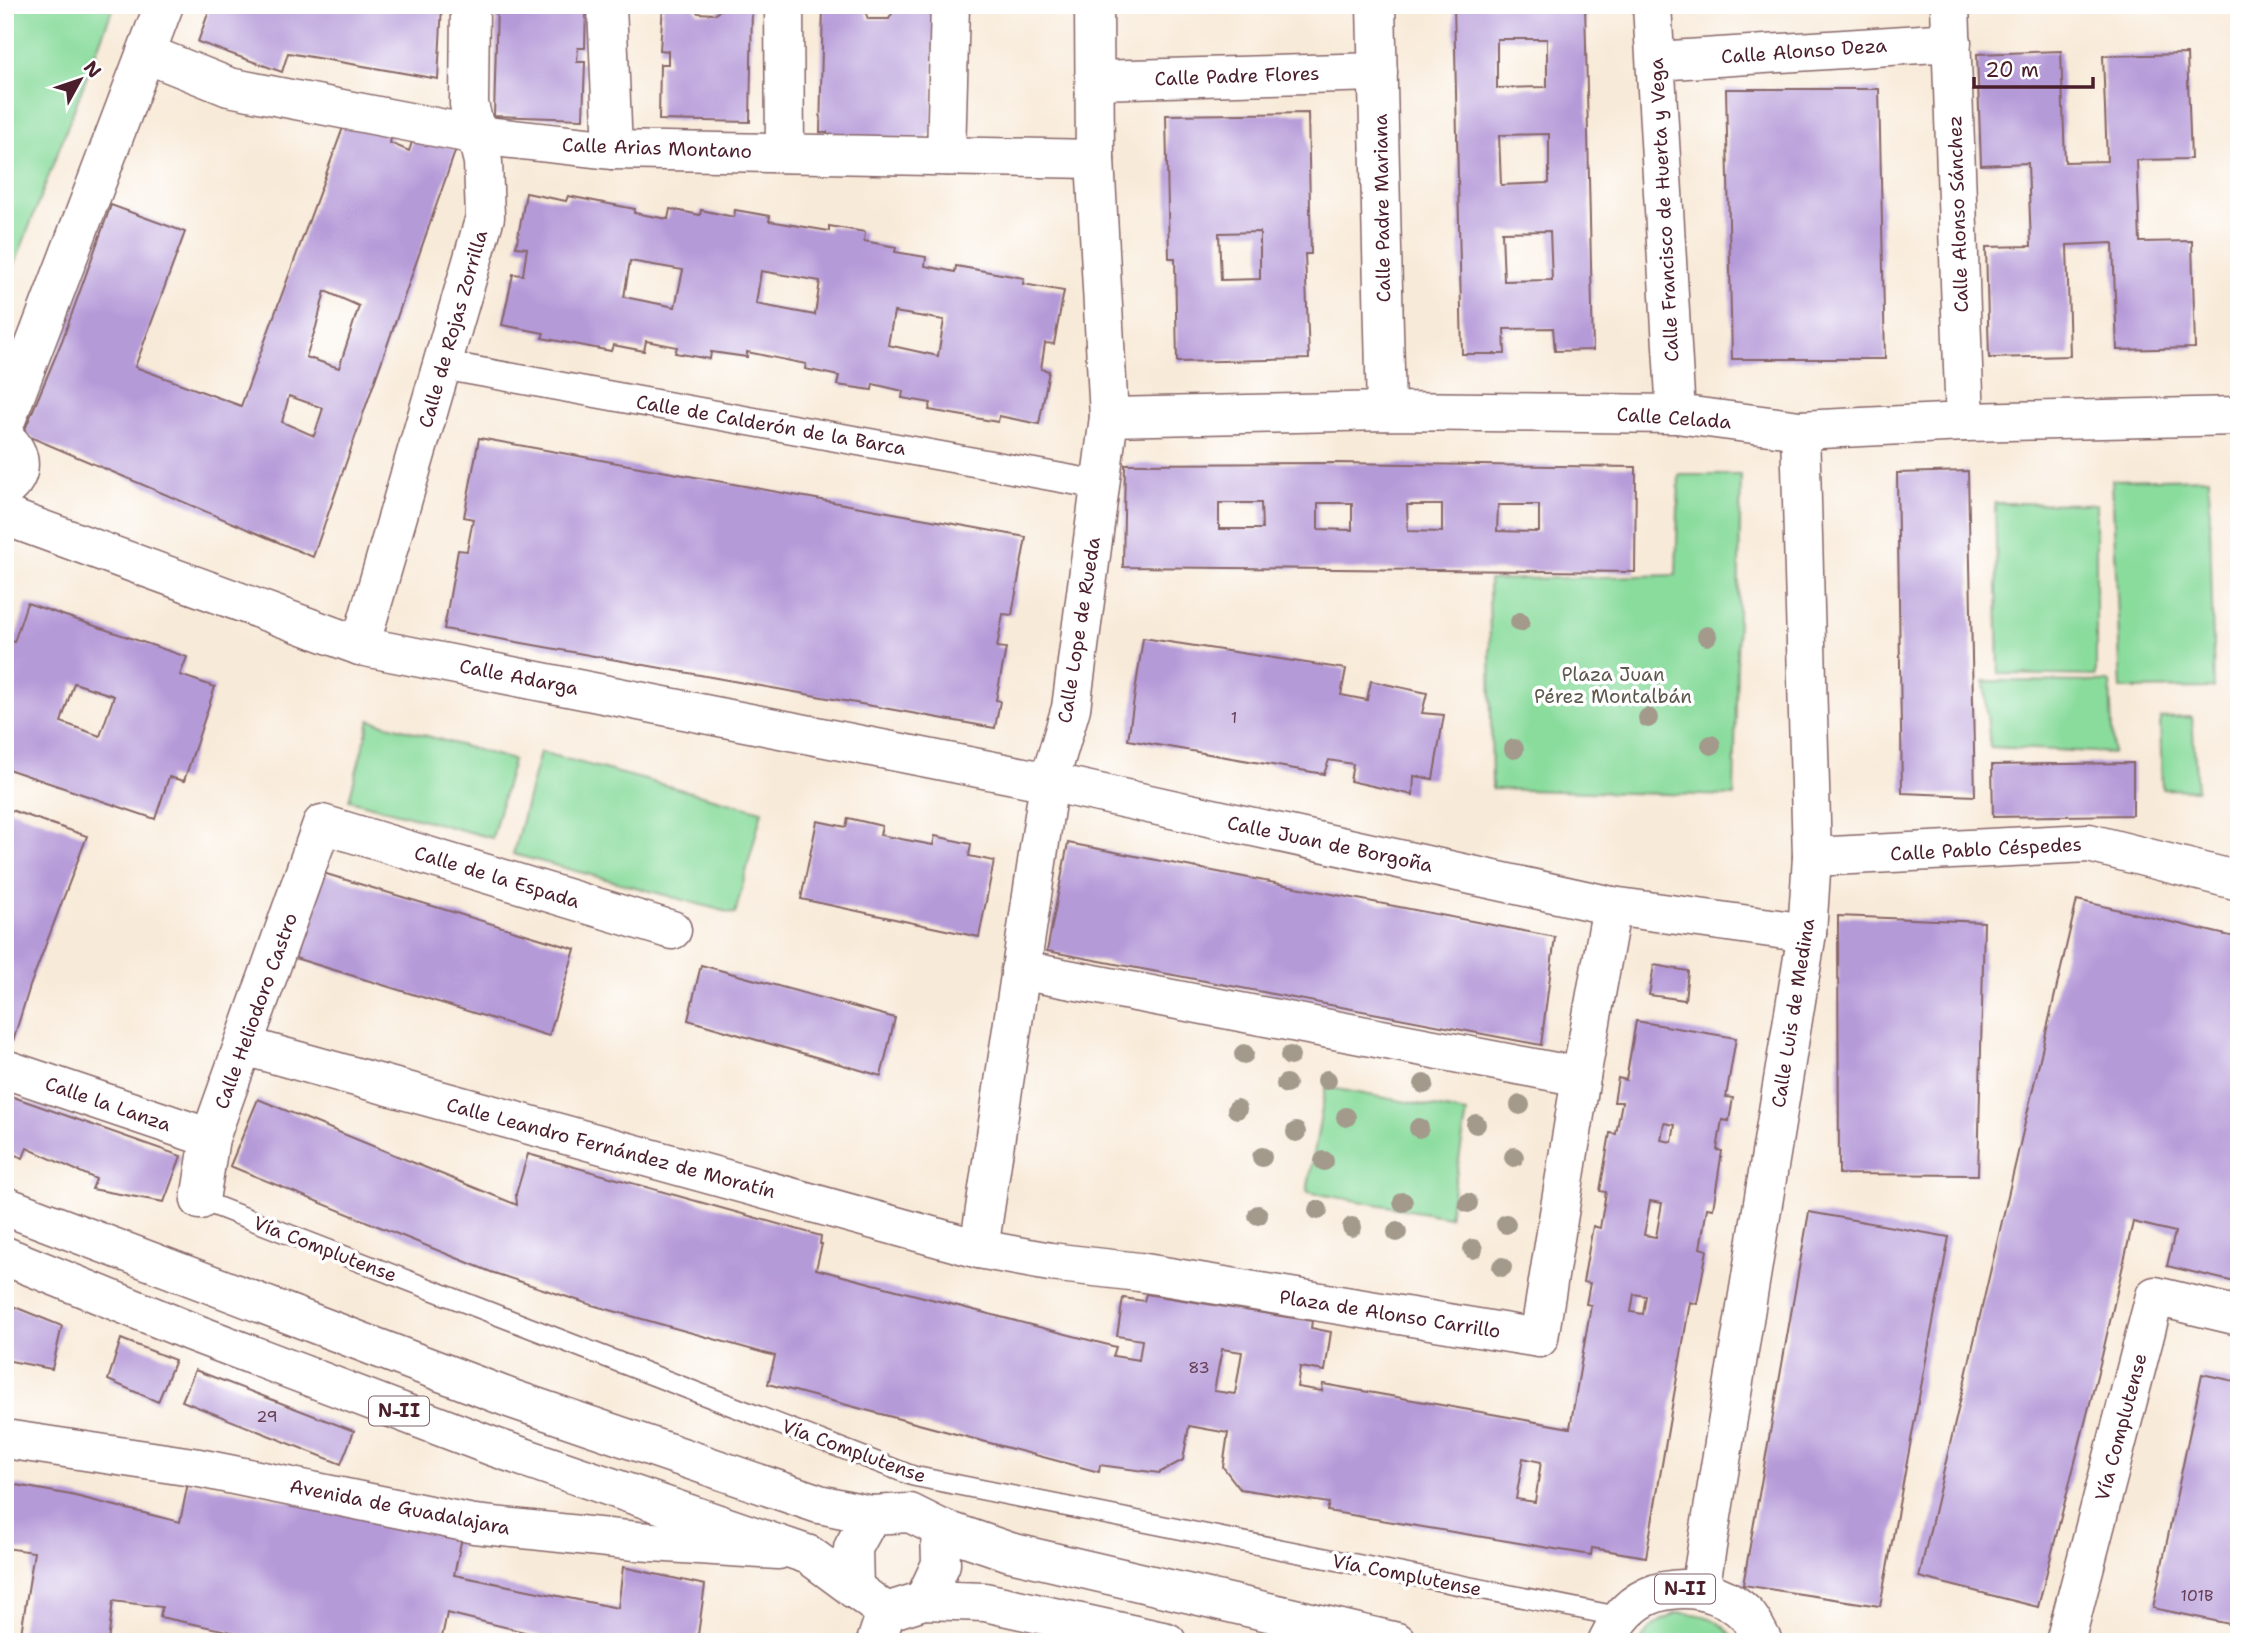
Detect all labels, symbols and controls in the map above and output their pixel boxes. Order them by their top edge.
street label: Calle Alonso Deza [1720,33,1888,69]
north arrow [46,46,116,116]
scale bar [1974,46,2094,90]
text: N [78,56,107,83]
text: 20 m [1985,56,2039,84]
street label: Calle Francisco de Huerta y Vega [1644,57,1684,362]
street label: Calle Padre Flores [1154,61,1320,91]
street label: Calle Padre Mariana [1368,113,1396,303]
street label: Calle Alonso Sánchez [1942,115,1974,313]
street label: Calle Arias Montano [562,132,752,164]
street label: Calle de Rojas Zorrilla [413,227,493,431]
street label: Calle de Calderón de la Barca [634,389,908,461]
street label: Calle Celada [1616,402,1732,434]
street label: Calle Lope de Rueda [1052,535,1106,725]
street label: Calle Adarga [457,653,581,701]
park label: Plaza Juan Pérez Montalbán [1534,662,1692,709]
house number: 1 [1231,707,1237,728]
street label: Calle Juan de Borgoña [1225,810,1435,878]
street label: Calle Pablo Céspedes [1890,831,2082,867]
street label: Calle de la Espada [411,840,583,914]
street label: Calle Heliodoro Castro [209,909,303,1113]
street label: Calle Luis de Medina [1766,916,1820,1109]
street label: Calle la Lanza [42,1071,174,1137]
street label: Calle Leandro Fernández de Moratín [444,1092,778,1204]
street label: Vía Complutense [250,1210,400,1288]
street label: Plaza de Alonso Carrillo [1278,1284,1502,1344]
street label: Vía Complutense [2089,1351,2153,1503]
house number: 83 [1188,1357,1210,1378]
road number: N-II [369,1396,429,1426]
house number: 29 [256,1406,278,1427]
street label: Vía Complutense [778,1413,930,1489]
street label: Avenida de Guadalajara [288,1473,512,1541]
street label: Vía Complutense [1330,1548,1484,1602]
road number: N-II [1655,1574,1715,1604]
house number: 101B [2180,1585,2214,1606]

